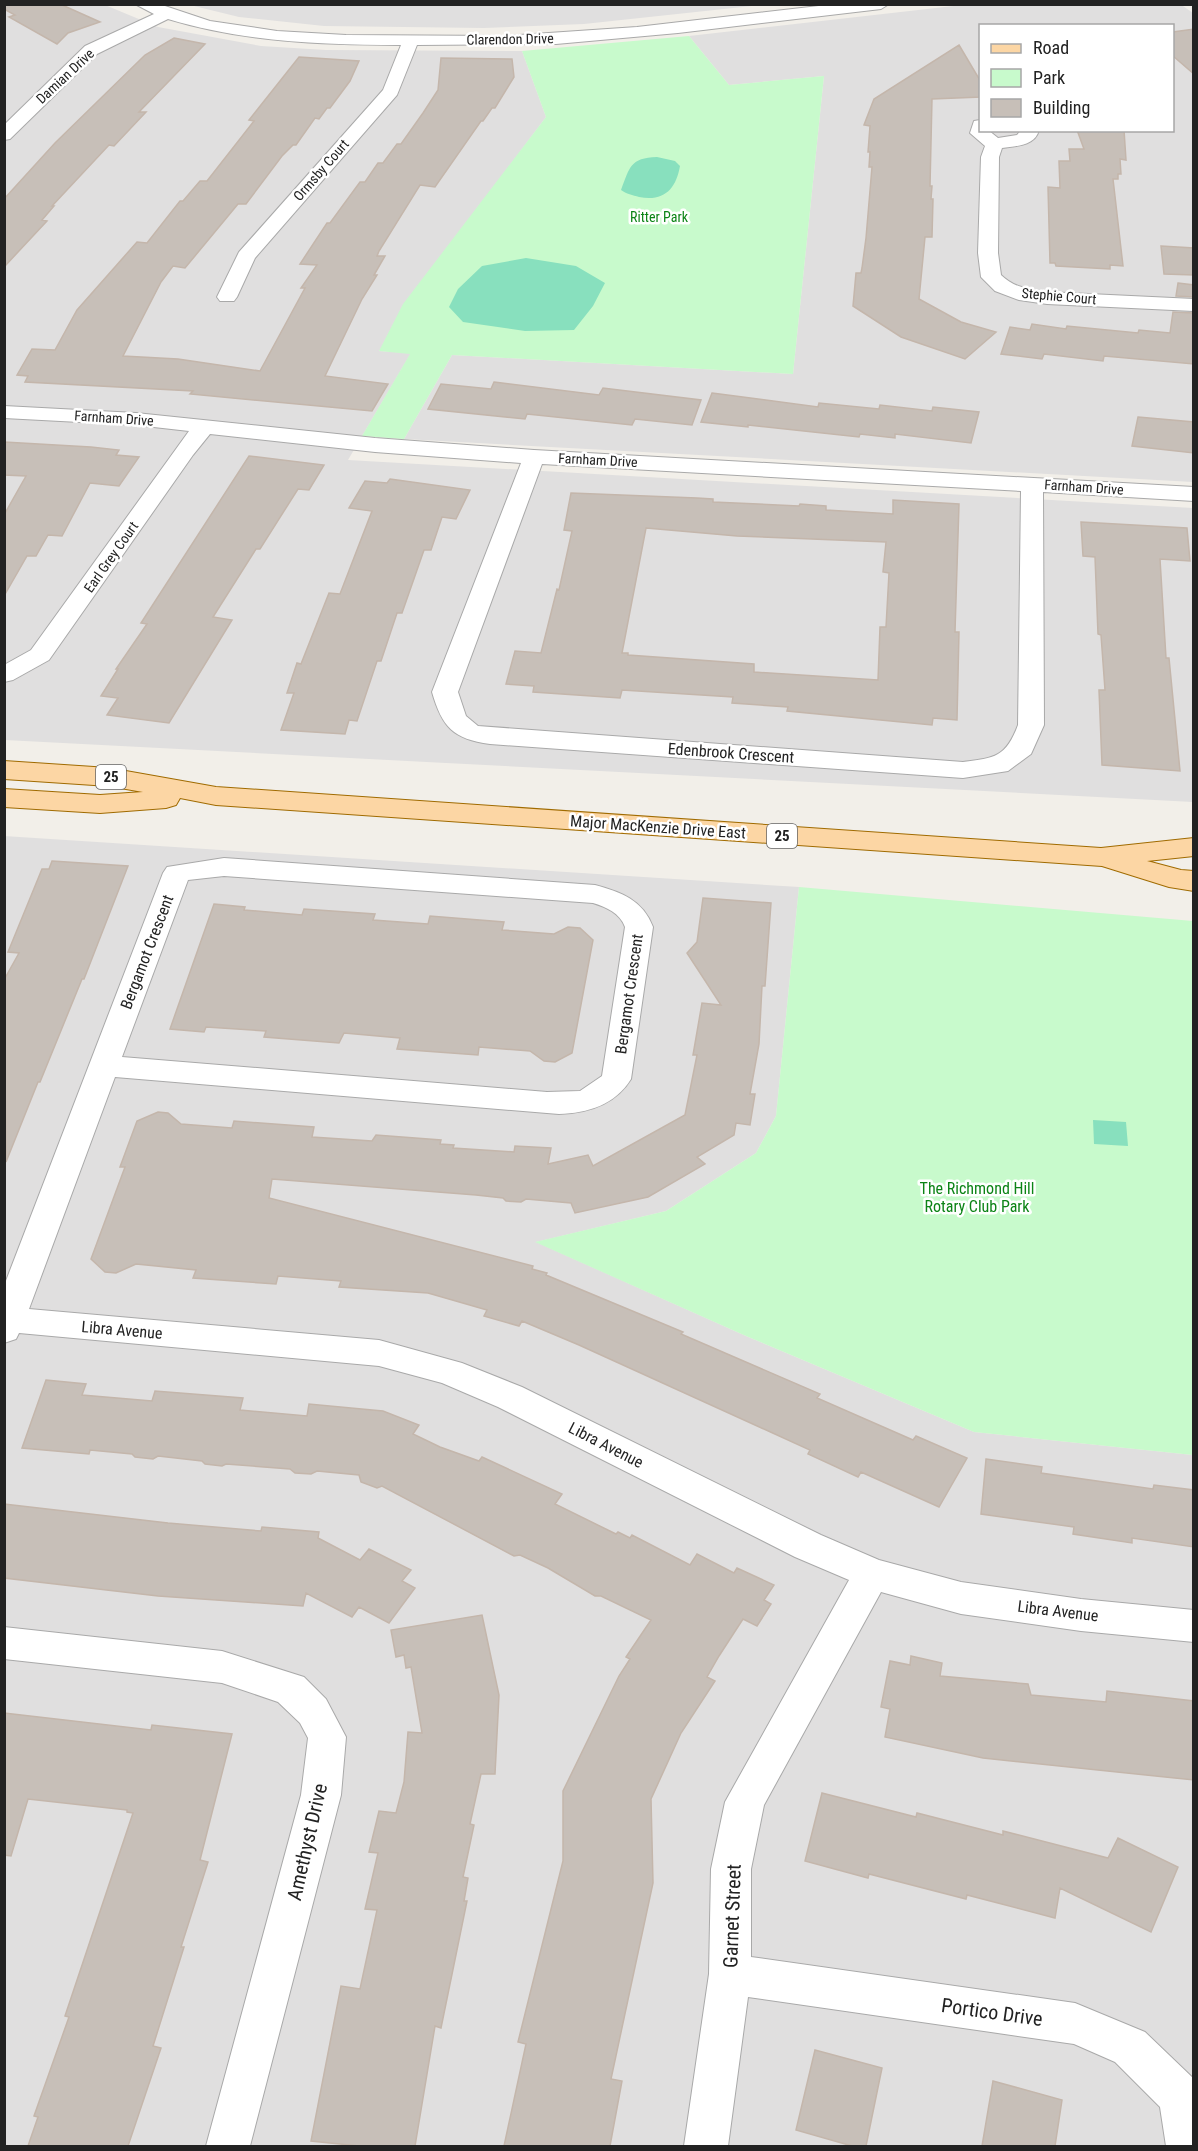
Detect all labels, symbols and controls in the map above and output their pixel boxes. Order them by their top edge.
legend [979,24,1174,132]
street label: Clarendon Drive [466,30,554,48]
text: Road [1033,37,1069,58]
street label: Damian Drive [33,45,97,107]
text: Park [1033,67,1065,88]
text: Building [1033,97,1090,118]
street label: Ormsby Court [290,136,352,204]
park label: Ritter Park [630,209,689,225]
street label: Stephie Court [1021,285,1097,307]
street label: Farnham Drive [74,407,155,429]
street label: Farnham Drive [558,450,639,470]
street label: Farnham Drive [1044,476,1125,498]
street label: Earl Grey Court [81,519,141,595]
street label: Edenbrook Crescent [667,739,795,767]
road number: 25 [96,765,126,789]
street label: Major MacKenzie Drive East [570,811,747,843]
road number: 25 [767,824,797,848]
street label: Bergamot Crescent [116,892,178,1012]
street label: Bergamot Crescent [611,933,647,1055]
park label: The Richmond Hill Rotary Club Park [920,1179,1034,1216]
street label: Libra Avenue [81,1317,163,1343]
street label: Libra Avenue [566,1418,646,1472]
street label: Libra Avenue [1017,1597,1099,1625]
street label: Amethyst Drive [282,1781,332,1903]
street label: Garnet Street [718,1864,746,1968]
street label: Portico Drive [940,1993,1044,2031]

